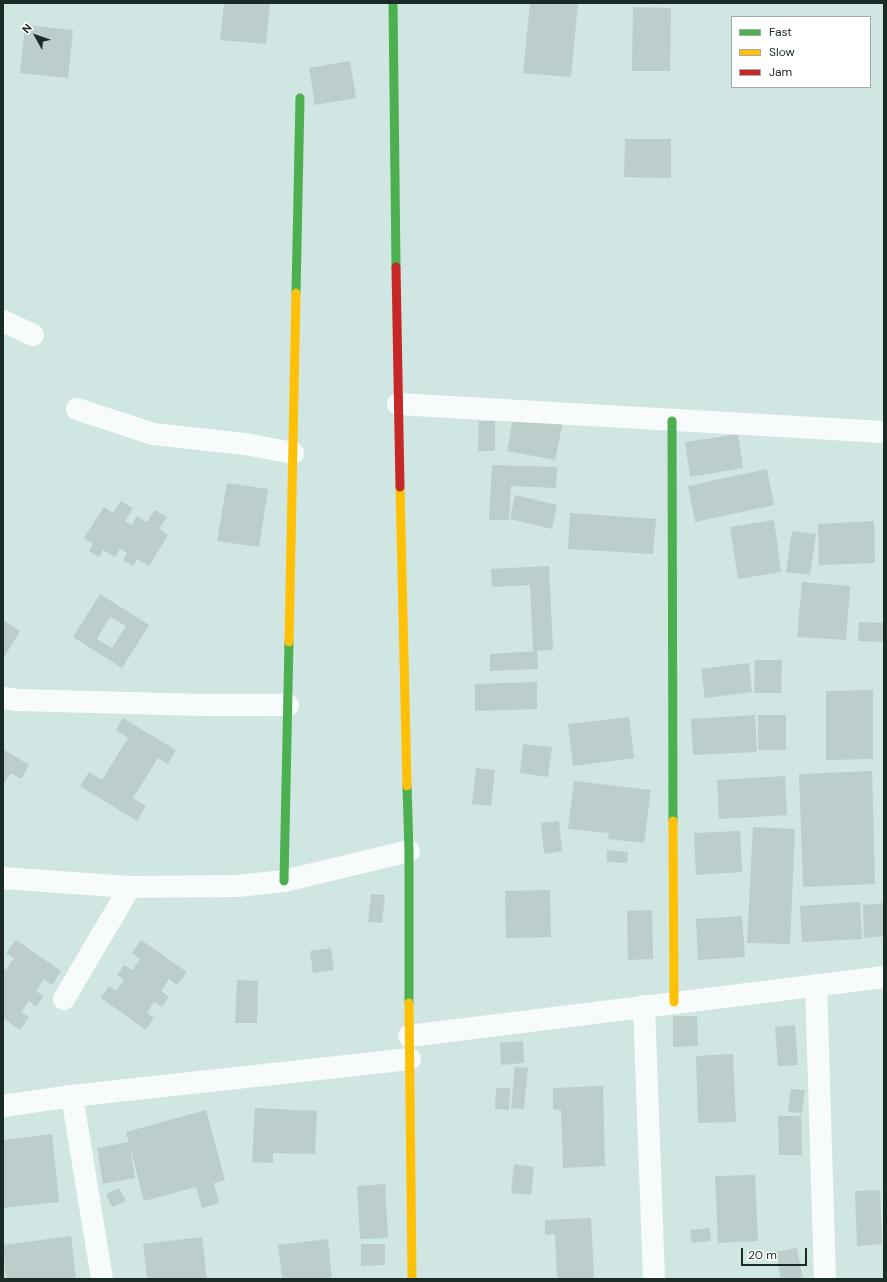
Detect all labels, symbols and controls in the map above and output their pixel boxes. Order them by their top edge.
north arrow [16,16,56,56]
legend [731,16,871,88]
text: N [19,21,35,36]
text: Fast [769,24,792,40]
text: Slow [769,44,795,60]
text: Jam [769,64,792,80]
scale bar [743,1240,809,1266]
text: 20 m [748,1247,777,1263]

